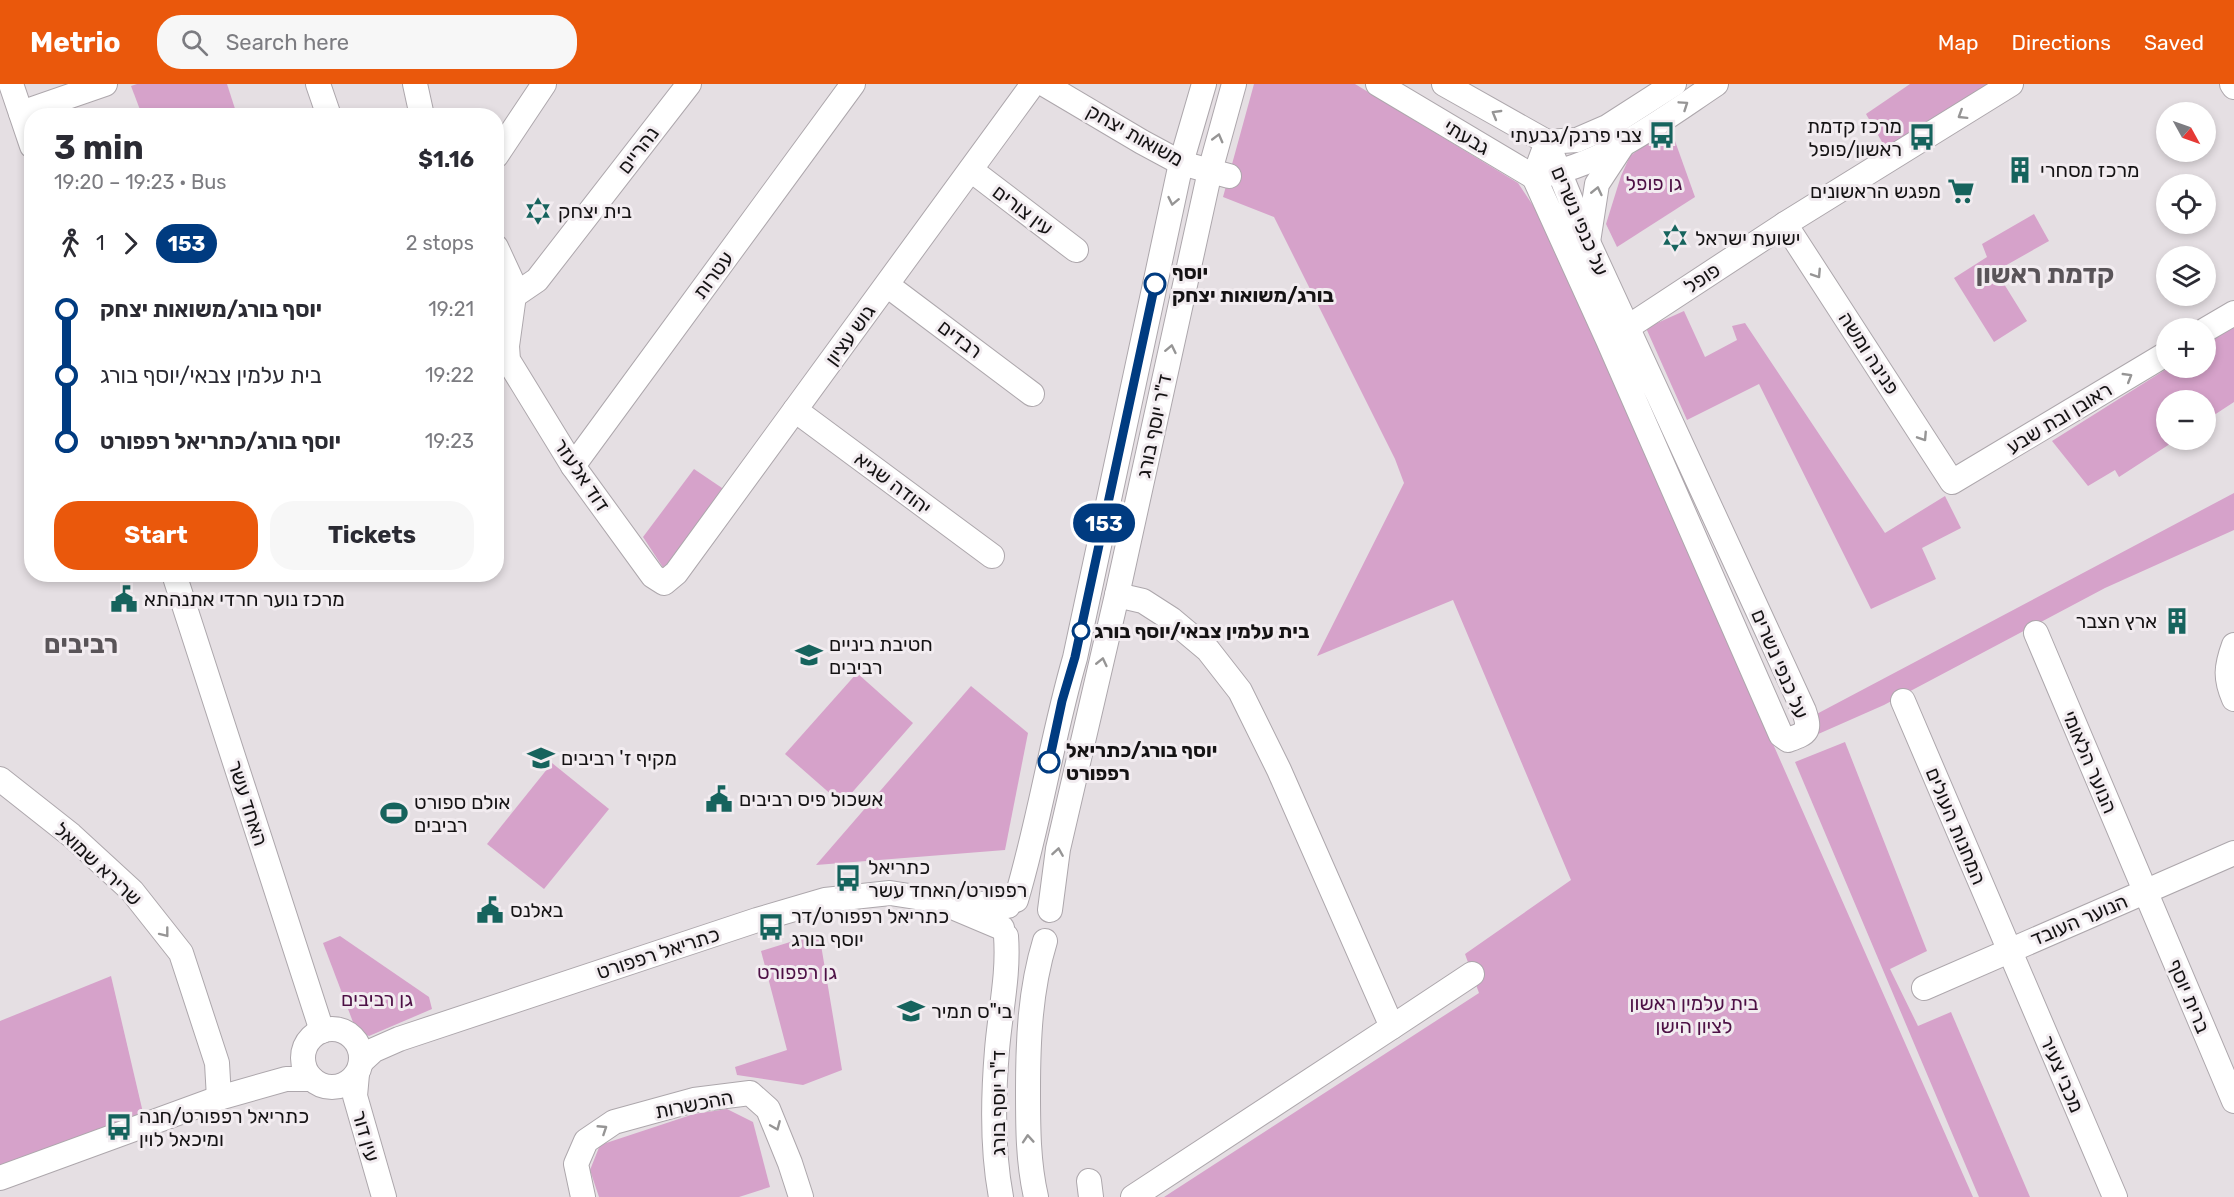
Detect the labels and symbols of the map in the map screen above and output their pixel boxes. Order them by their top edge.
street label: משואות יצחק [1083,99,1187,171]
one-way arrow [1677,101,1688,112]
north arrow [2156,102,2216,162]
one-way arrow [1958,108,1969,119]
one-way arrow [1492,109,1502,121]
street label: גבעתי [1440,114,1494,160]
place label: מרכז קדמת ראשון/פופל [1807,114,1902,161]
bus stop icon: צבי פרנק/גבעתי [1647,120,1677,150]
street label: נהריים [612,122,664,178]
bus stop icon: מרכז קדמת ראשון/פופל [1907,122,1937,152]
place label: צבי פרנק/גבעתי [1510,123,1642,147]
one-way arrow [1211,133,1224,143]
building icon: מרכז מסחרי [2005,155,2035,185]
place label: מרכז מסחרי [2040,158,2139,182]
street label: על כנפי נשרים [1546,163,1614,279]
park label: גן פופל [1626,171,1683,195]
supermarket icon: מפגש הראשונים [1946,176,1976,206]
place label: מפגש הראשונים [1810,179,1941,203]
street label: עין צורים [988,180,1058,240]
one-way arrow [1589,186,1602,196]
synagogue icon: בית יצחק [523,196,553,226]
one-way arrow [1167,196,1180,206]
place label: בית יצחק [558,199,632,223]
synagogue icon: ישועת ישראל [1660,223,1690,253]
place label: ישועת ישראל [1695,226,1800,250]
street label: עטרות [688,247,738,303]
street label: פופל [1679,258,1725,298]
district label: קדמת ראשון [1976,259,2114,290]
place label: יוסף בורג/משואות יצחק [1172,260,1334,307]
one-way arrow [1810,267,1821,278]
marker: יוסף בורג/משואות יצחק [1144,273,1166,295]
street label: גוש עציון [820,300,880,370]
street label: פנינה ומשה [1833,307,1905,399]
street label: רבדים [933,315,987,363]
one-way arrow [1164,344,1177,354]
street label: ד"ר יוסף בורג [1131,372,1177,480]
one-way arrow [2122,372,2132,384]
street label: ראובן ובת שבע [2002,377,2116,459]
one-way arrow [1916,431,1927,442]
street label: דוד אלעזר [549,434,615,516]
street label: יהודה שגיא [850,446,936,520]
line badge: 153 [1070,504,1138,542]
public building icon: מרכז נוער חרדי אתנהתא [109,584,139,614]
place label: מרכז נוער חרדי אתנהתא [144,587,345,611]
street label: על כנפי נשרים [1746,606,1814,722]
building icon: ארץ הצבר [2162,606,2192,636]
place label: ארץ הצבר [2075,609,2157,633]
place label: בית עלמין צבאי/יוסף בורג [1094,619,1309,643]
marker: בית עלמין צבאי/יוסף בורג [1072,622,1090,640]
district label: רביבים [44,629,118,660]
place label: חטיבת ביניים רביבים [829,632,933,679]
school or university icon: חטיבת ביניים רביבים [794,640,824,670]
one-way arrow [1095,658,1108,668]
street label: הנוער הלאומי [2058,707,2122,817]
place label: יוסף בורג/כתריאל רפפורט [1066,738,1217,785]
school or university icon: מקיף ז' רביבים [526,743,556,773]
place label: מקיף ז' רביבים [561,746,677,770]
marker: יוסף בורג/כתריאל רפפורט [1038,751,1060,773]
street label: האחד עשר [223,757,273,849]
street label: המחנות העולים [1921,764,1991,888]
public building icon: אשכול פיס רביבים [704,784,734,814]
place label: אשכול פיס רביבים [739,787,883,811]
place label: אולם ספורט רביבים [414,790,510,837]
sports icon: אולם ספורט רביבים [379,798,409,828]
street label: שרירא שמואל [49,817,147,911]
one-way arrow [1051,848,1064,858]
place label: כתריאל רפפורט/האחד עשר [868,855,1027,902]
bus stop icon: כתריאל רפפורט/האחד עשר [833,863,863,893]
street label: הנוער העובד [2027,889,2131,951]
public building icon: באלנס [475,895,505,925]
place label: באלנס [510,898,564,922]
place label: כתריאל רפפורט/דר יוסף בורג [791,904,949,951]
bus stop icon: כתריאל רפפורט/דר יוסף בורג [756,912,786,942]
street label: כתריאל רפפורט [593,922,723,984]
one-way arrow [158,926,169,937]
street label: ברית יוסף [2163,955,2215,1037]
park label: גן רפפורט [757,960,837,984]
park label: גן רביבים [341,987,413,1011]
park label: בית עלמין ראשון לציון הישן [1630,991,1759,1038]
school or university icon: בי"ס תמיר [896,996,926,1026]
place label: בי"ס תמיר [931,999,1013,1023]
street label: מכבי צעיר [2035,1032,2089,1116]
street label: ד"ר יוסף בורג [986,1050,1010,1156]
street label: ההכשרות [653,1085,735,1123]
place label: כתריאל רפפורט/חנה ומיכאל לוין [139,1104,309,1151]
street label: עין דור [347,1107,385,1165]
bus stop icon: כתריאל רפפורט/חנה ומיכאל לוין [104,1112,134,1142]
one-way arrow [769,1120,781,1131]
one-way arrow [597,1125,607,1137]
one-way arrow [1022,1135,1035,1144]

